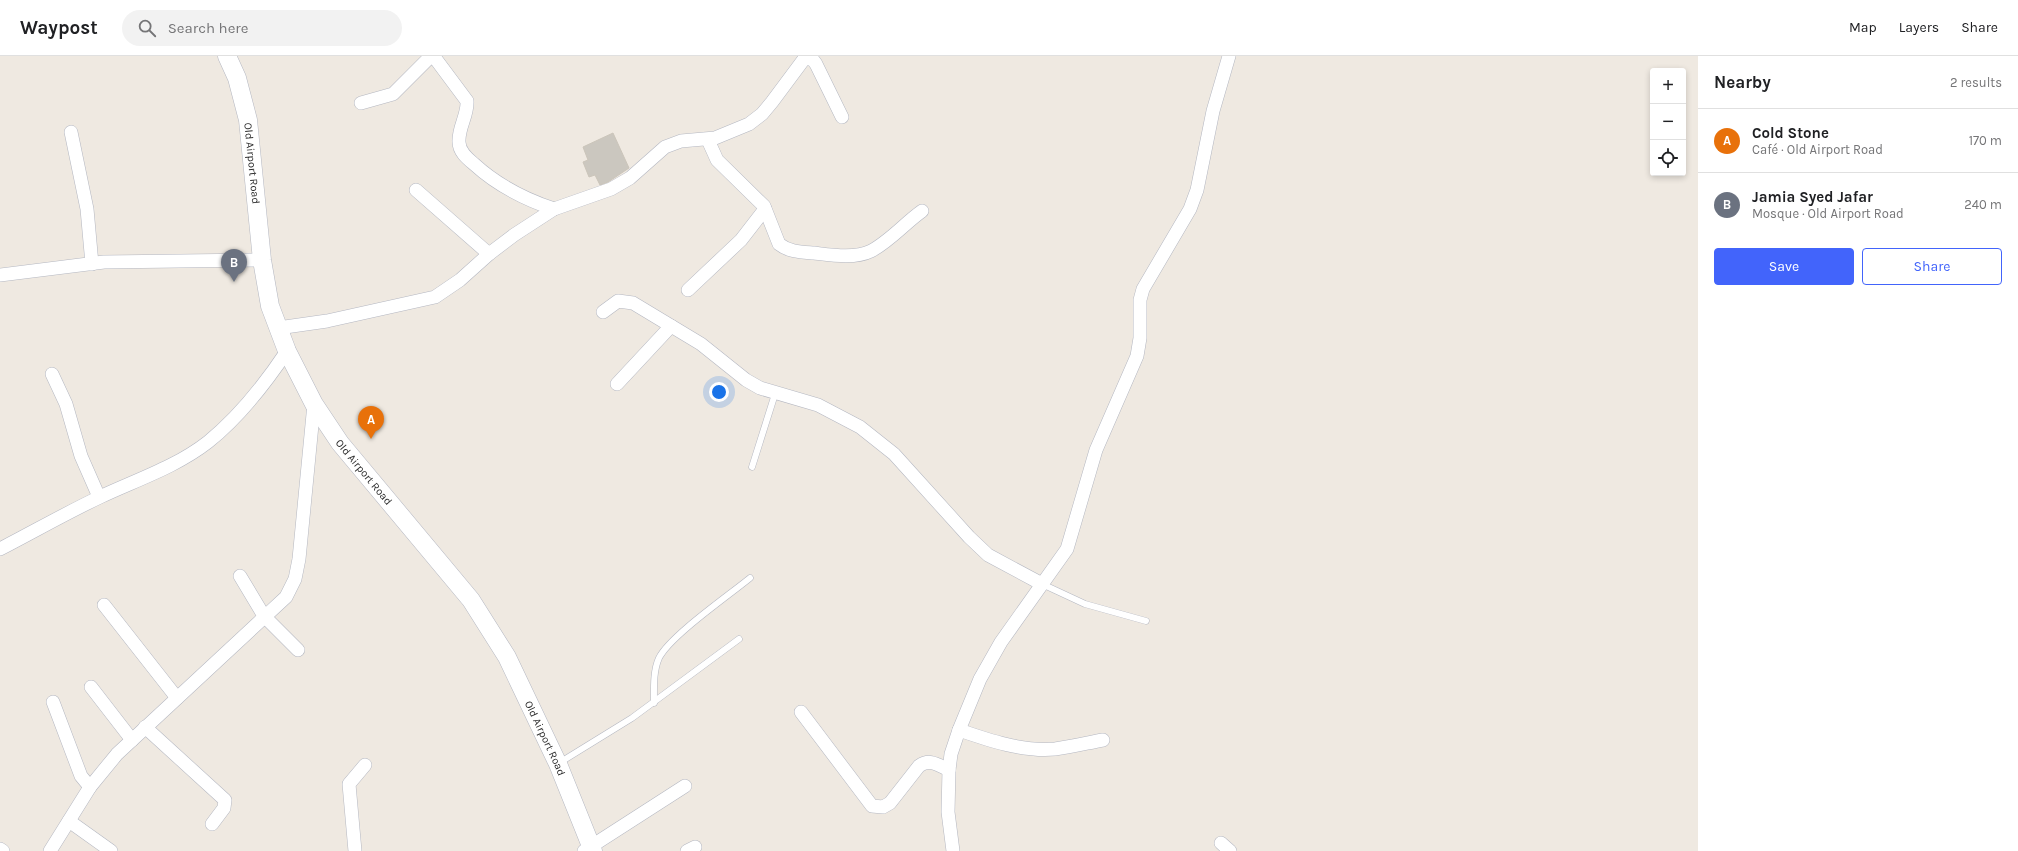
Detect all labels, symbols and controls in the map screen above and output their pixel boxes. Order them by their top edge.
search box [122,10,402,46]
text: Waypost [20,17,98,39]
icon: search [136,17,158,39]
text: Search here [168,19,248,37]
text: Map [1849,19,1877,36]
text: Layers [1899,19,1939,36]
text: Share [1961,19,1998,36]
map controls [1650,68,1686,176]
button: + [1650,68,1686,104]
text: Nearby [1714,72,1771,92]
text: 2 results [1950,75,2002,90]
button: − [1650,104,1686,140]
street label: Old Airport Road [242,122,263,204]
text: Cold Stone [1752,124,1829,142]
text: A [1723,133,1731,148]
text: 170 m [1969,133,2002,148]
button: locate [1650,140,1686,176]
text: Café · Old Airport Road [1752,142,1883,157]
text: Jamia Syed Jafar [1752,188,1873,206]
text: B [1723,197,1731,212]
text: 240 m [1964,197,2002,212]
text: Mosque · Old Airport Road [1752,206,1904,221]
button: Save [1714,248,1854,285]
button: Share [1862,248,2002,285]
pin: B [221,249,247,282]
your location [709,382,729,402]
pin: A [358,406,384,439]
street label: Old Airport Road [333,436,395,507]
street label: Old Airport Road [522,698,568,777]

